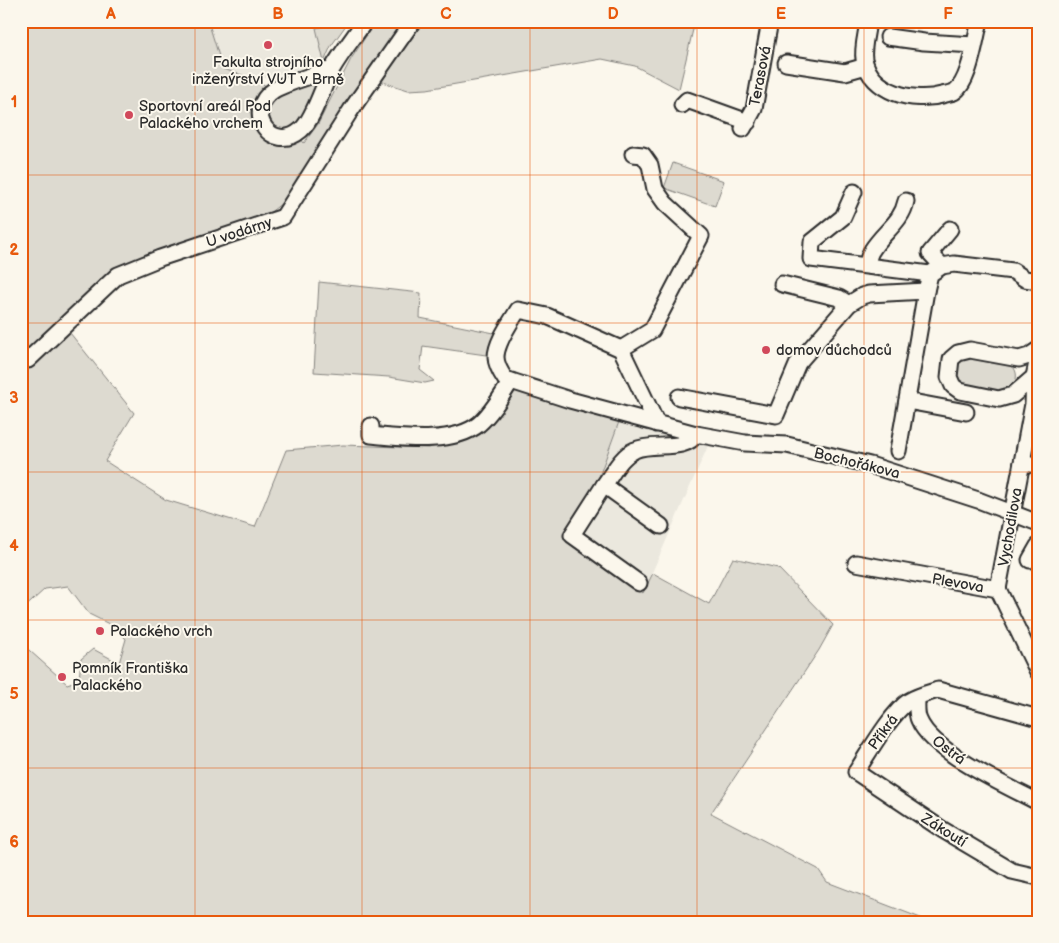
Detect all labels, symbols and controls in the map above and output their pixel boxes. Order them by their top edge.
text: A [105,5,116,24]
text: B [272,5,284,24]
text: C [440,5,452,24]
text: D [607,5,619,24]
text: E [776,5,786,24]
text: F [943,5,953,24]
marker: Fakulta strojního inženýrství VUT v Brně [262,39,274,51]
street label: Terasová [745,44,776,108]
place label: Fakulta strojního inženýrství VUT v Brně [192,53,344,89]
text: 1 [11,93,17,112]
place label: Sportovní areál Pod Palackého vrchem [139,97,271,133]
marker: Sportovní areál Pod Palackého vrchem [123,109,135,121]
street label: U vodárny [204,213,275,252]
text: 2 [9,241,19,260]
place label: domov důchodců [776,341,892,360]
marker: domov důchodců [760,344,772,356]
text: 3 [9,389,19,408]
street label: Bochořákova [812,444,902,483]
street label: Vychodilova [994,486,1027,568]
text: 4 [9,537,19,556]
street label: Plevova [930,570,985,597]
place label: Palackého vrch [110,622,213,641]
marker: Palackého vrch [94,625,106,637]
place label: Pomník Františka Palackého [72,659,188,695]
marker: Pomník Františka Palackého [56,671,68,683]
text: 5 [9,685,19,704]
street label: Příkrá [864,711,903,754]
street label: Ostrá [928,732,969,769]
street label: Zákoutí [917,809,970,852]
text: 6 [9,833,19,852]

